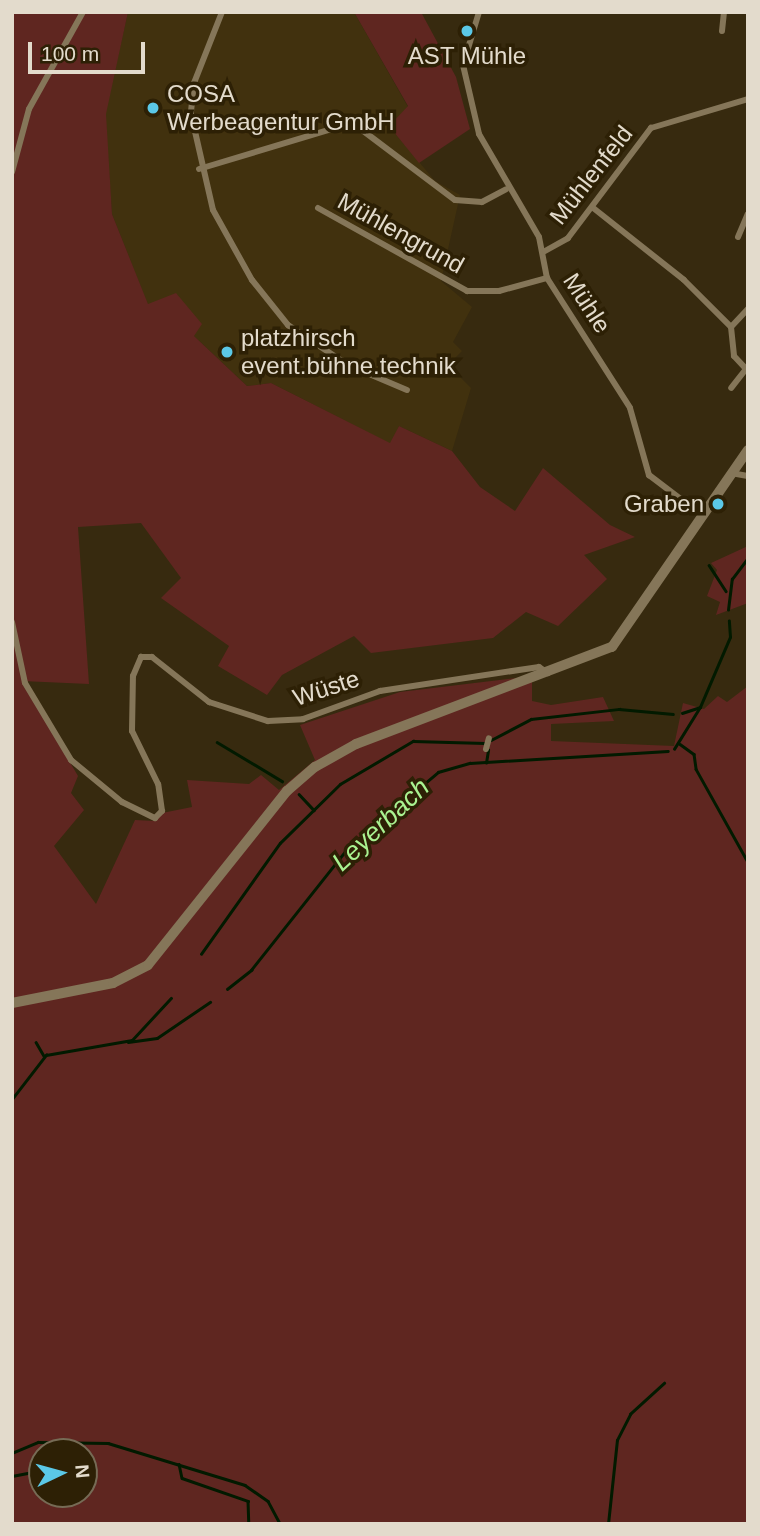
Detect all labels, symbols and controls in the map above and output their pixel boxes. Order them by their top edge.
marker: AST Mühle [459,23,475,39]
scale bar [32,28,149,72]
text: 100 m [41,42,99,65]
place label: AST Mühle [408,42,526,70]
place label: COSA Werbeagentur GmbH [167,80,395,136]
marker: COSA Werbeagentur GmbH [145,100,161,116]
street label: Mühlenfeld [544,120,638,230]
street label: Mühlengrund [333,186,469,280]
street label: Mühle [557,268,617,338]
place label: platzhirsch event.bühne.technik [241,324,456,380]
marker: platzhirsch event.bühne.technik [219,344,235,360]
place label: Graben [624,490,704,518]
marker: Graben [710,496,726,512]
street label: Wüste [289,664,363,712]
water label: Leyerbach [326,772,436,878]
north arrow [28,1438,98,1508]
text: N [71,1464,93,1479]

